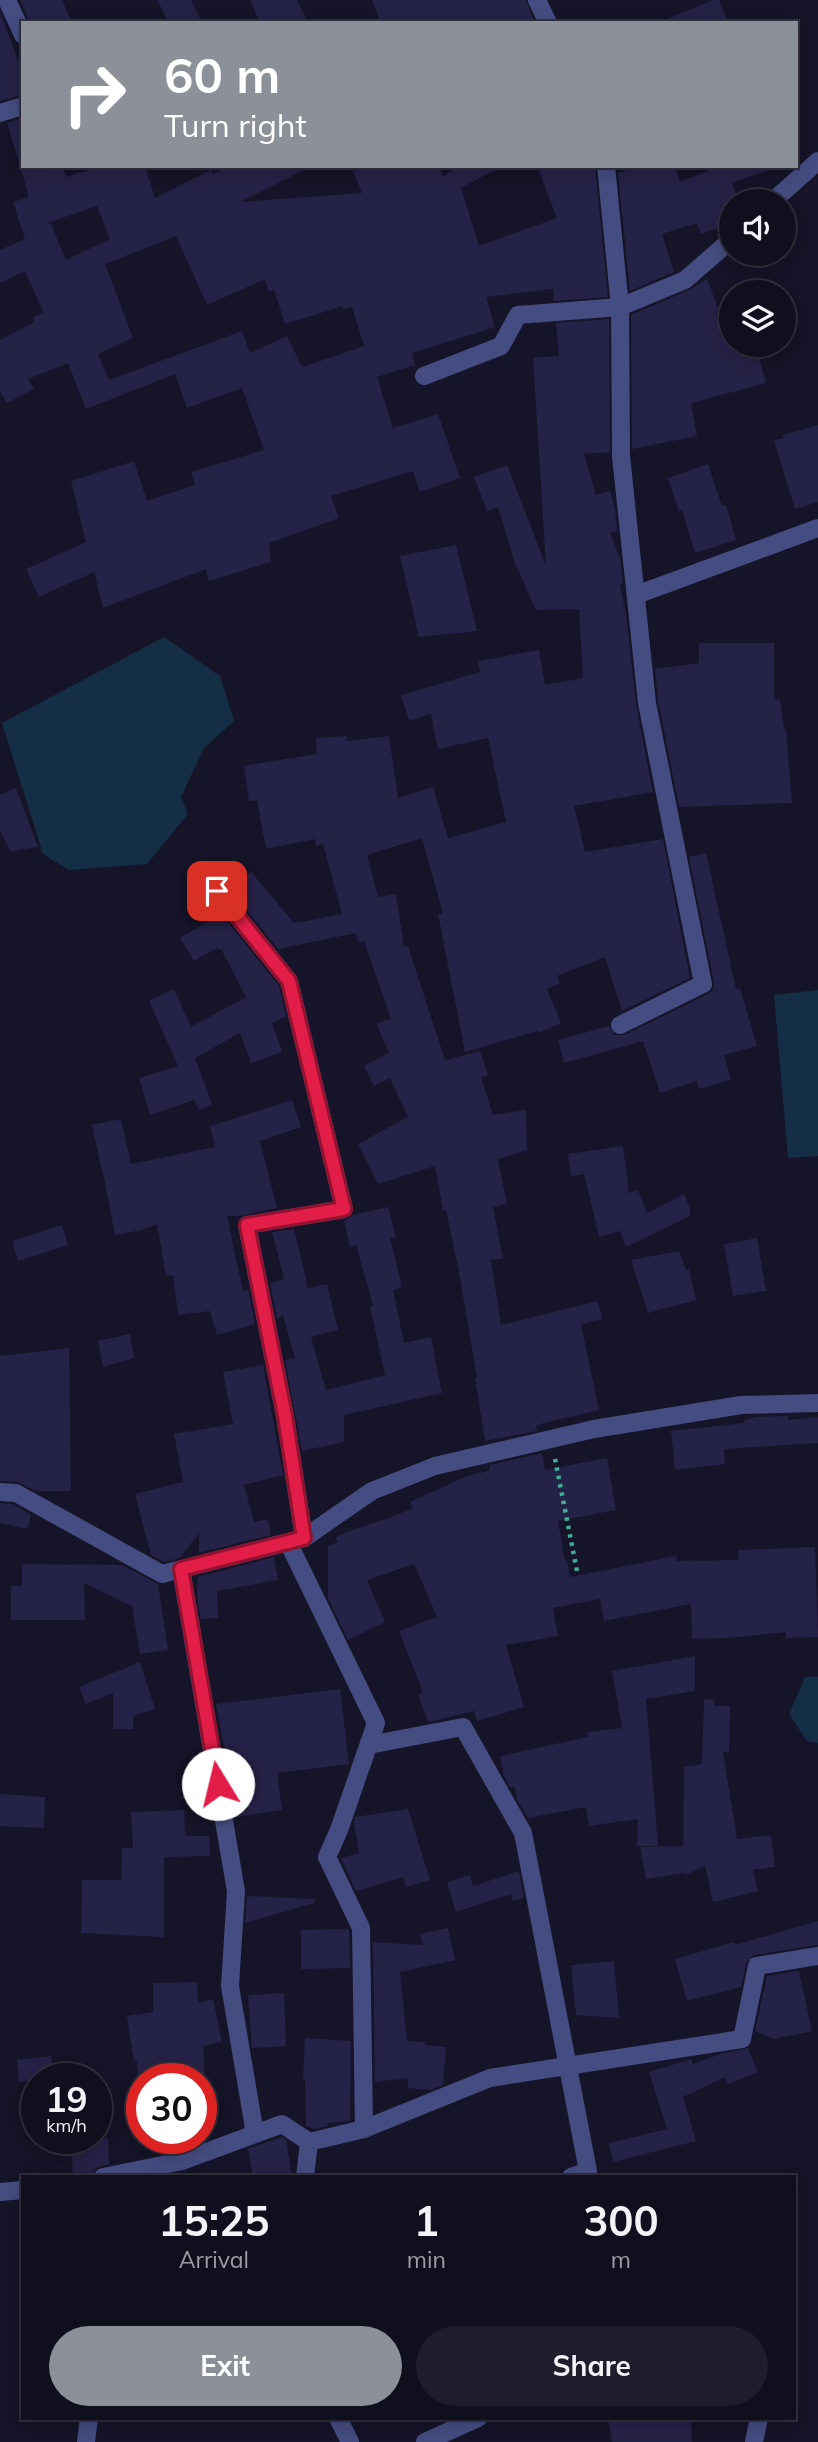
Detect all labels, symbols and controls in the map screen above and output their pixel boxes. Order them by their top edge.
text: 60 m [164,44,280,105]
icon: right [49,49,140,140]
text: Turn right [164,105,307,145]
map controls [719,189,796,357]
button: sound [719,189,796,266]
button: layers [719,280,796,357]
pin [187,861,247,921]
icon: arrive [198,872,236,910]
position arrow [181,1747,255,1821]
speed limit sign: 30 [126,2063,217,2154]
text: 19 [45,2077,88,2121]
text: km/h [46,2114,87,2137]
text: 15:25 [158,2194,269,2247]
text: 1 [414,2194,439,2247]
text: 300 [583,2194,659,2247]
text: Arrival [179,2245,249,2274]
text: min [407,2245,446,2274]
text: m [611,2245,631,2274]
button: Exit [49,2326,402,2406]
button: Share [416,2326,768,2406]

